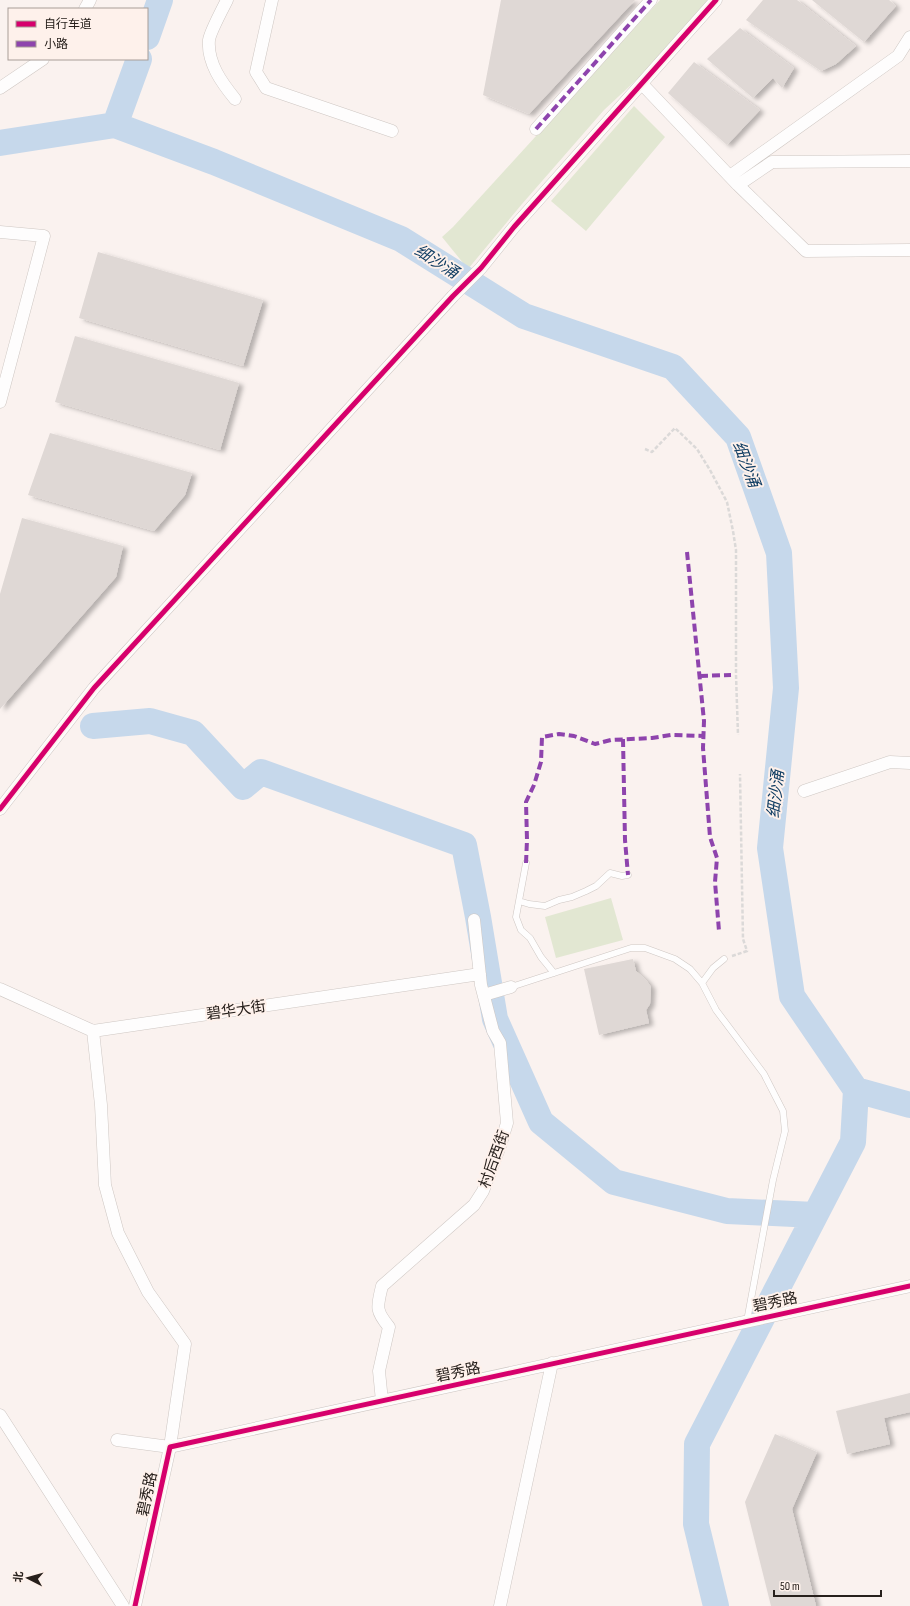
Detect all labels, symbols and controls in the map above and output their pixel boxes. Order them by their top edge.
legend [8,8,148,60]
text: 自行车道 [44,17,92,32]
text: 小路 [44,37,68,52]
water label: 细沙涌 [411,241,463,284]
water label: 细沙涌 [728,439,764,492]
water label: 细沙涌 [765,767,789,819]
street label: 碧华大街 [205,997,267,1024]
street label: 村后西街 [475,1128,514,1191]
street label: 碧秀路 [751,1289,799,1316]
street label: 碧秀路 [434,1359,482,1386]
street label: 碧秀路 [134,1470,161,1518]
north arrow [8,1558,48,1598]
text: 北 [12,1571,26,1583]
scale bar [774,1572,881,1598]
text: 50 m [780,1579,800,1594]

